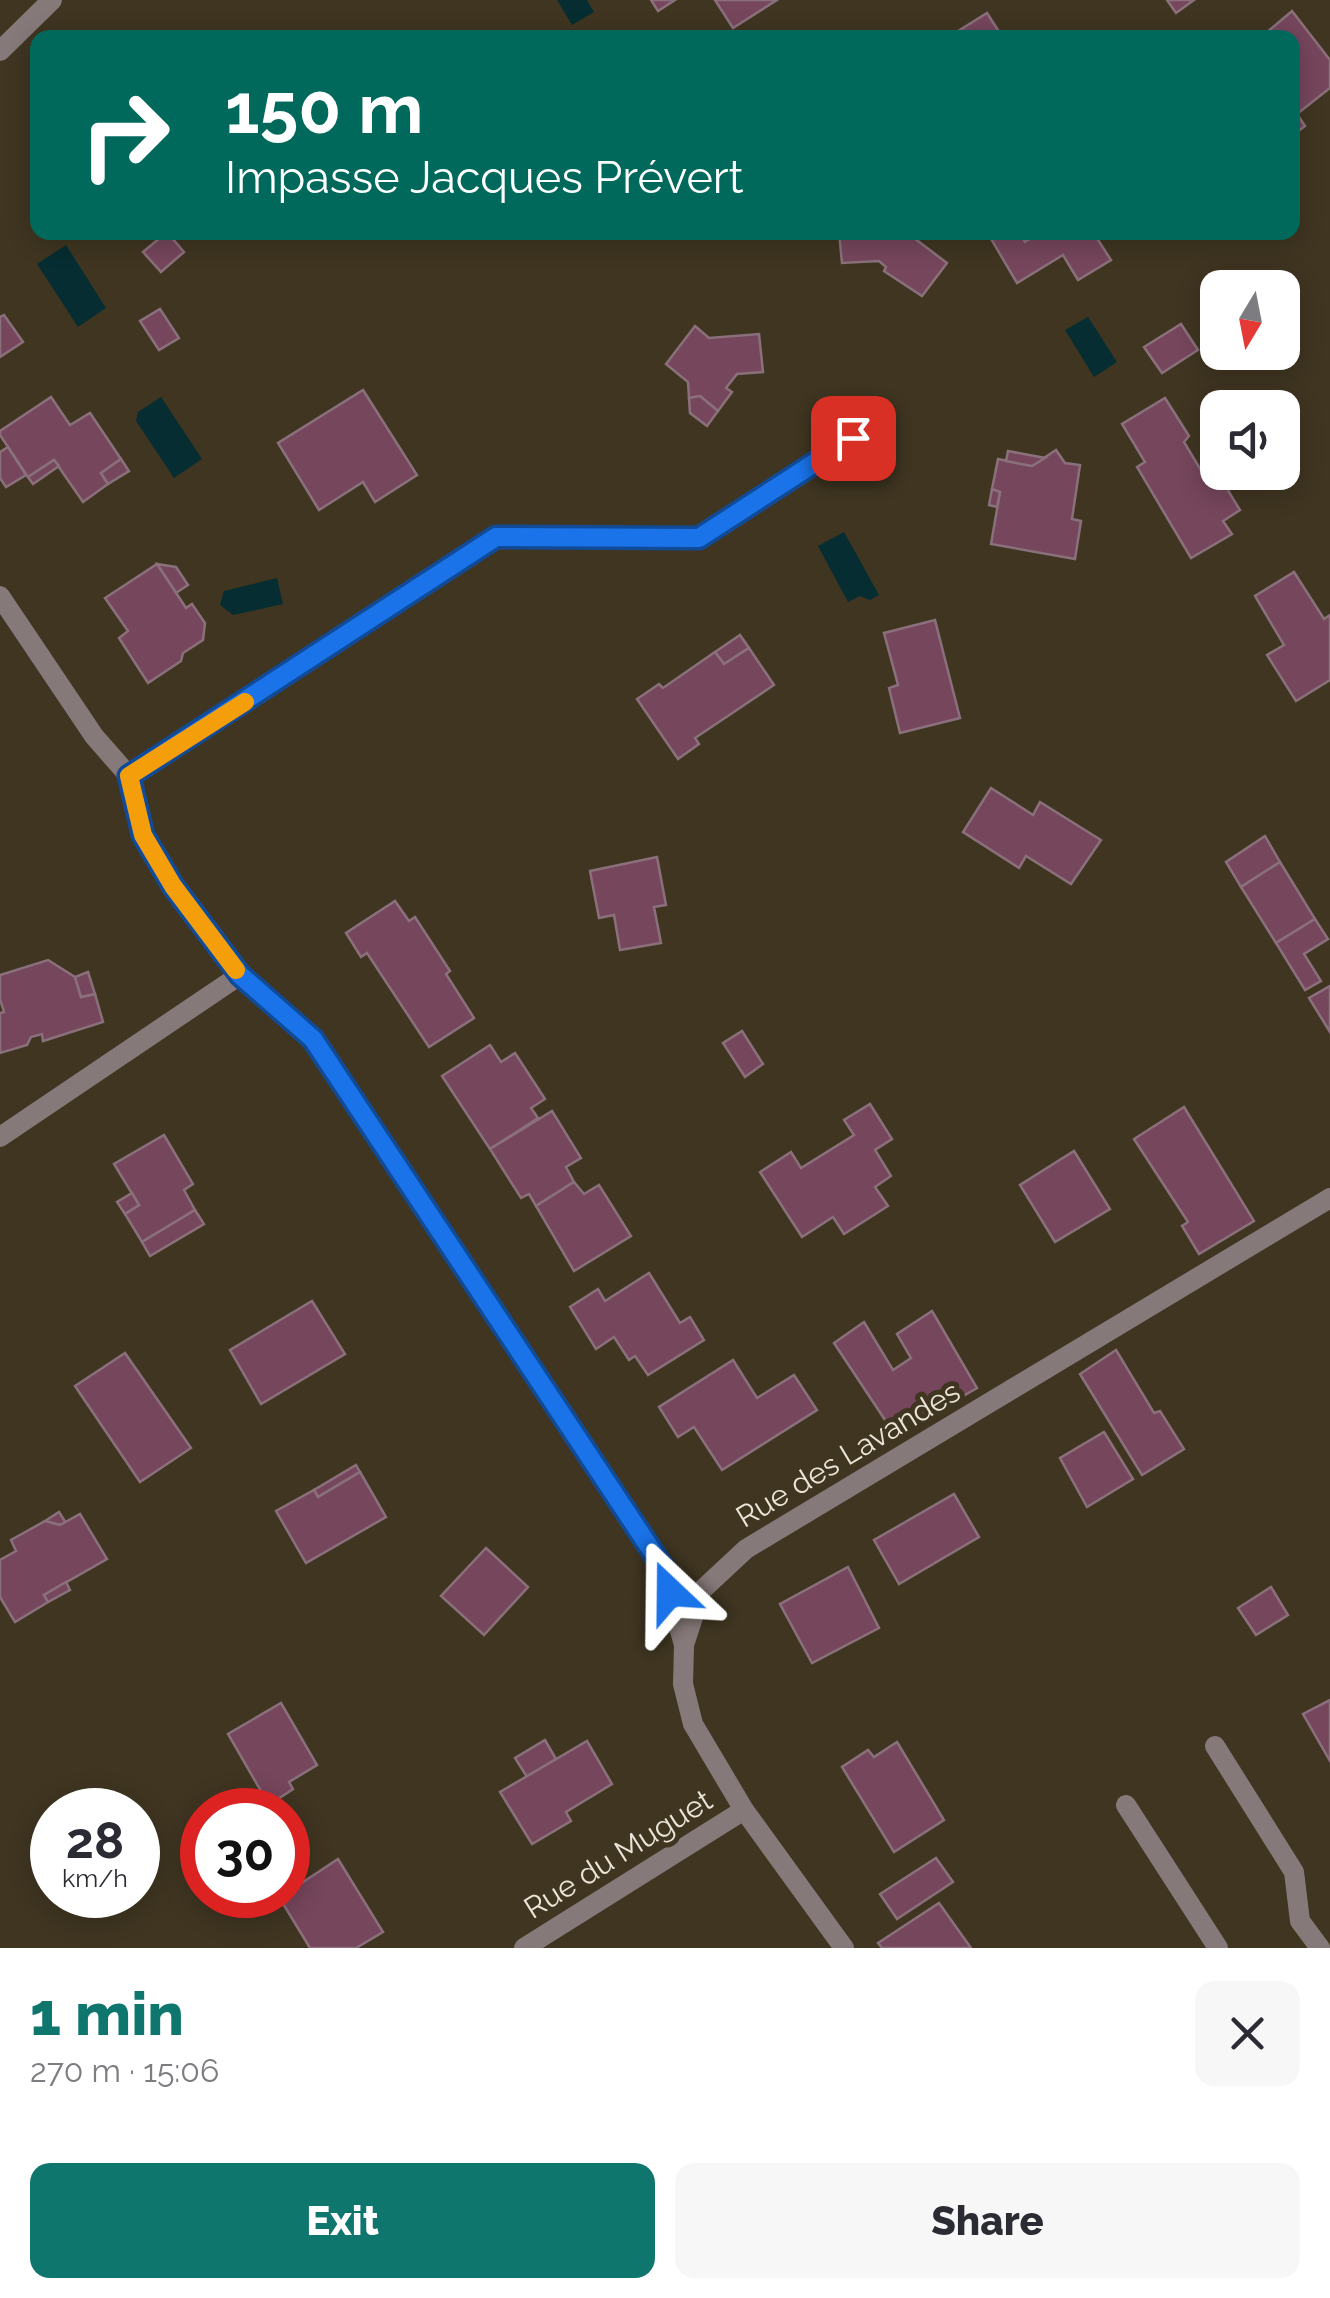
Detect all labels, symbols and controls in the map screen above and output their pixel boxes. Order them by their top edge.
text: 150 m [225,67,423,149]
icon: right [60,70,190,200]
text: Impasse Jacques Prévert [225,151,744,204]
north arrow [1200,270,1300,370]
map controls [1200,270,1300,490]
button: sound [1200,390,1300,490]
pin [811,396,896,481]
icon: arrive [826,411,881,466]
street label: Rue des Lavandes [730,1373,966,1535]
position arrow [618,1540,722,1644]
street label: Rue du Muguet [518,1782,718,1926]
speed limit sign: 30 [180,1788,310,1918]
text: 28 [66,1811,124,1870]
text: km/h [62,1863,128,1893]
text: 1 min [30,1979,184,2049]
button: close [1195,1981,1300,2086]
text: 270 m · 15:06 [30,2052,219,2089]
button: Exit [30,2163,655,2278]
button: Share [675,2163,1300,2278]

